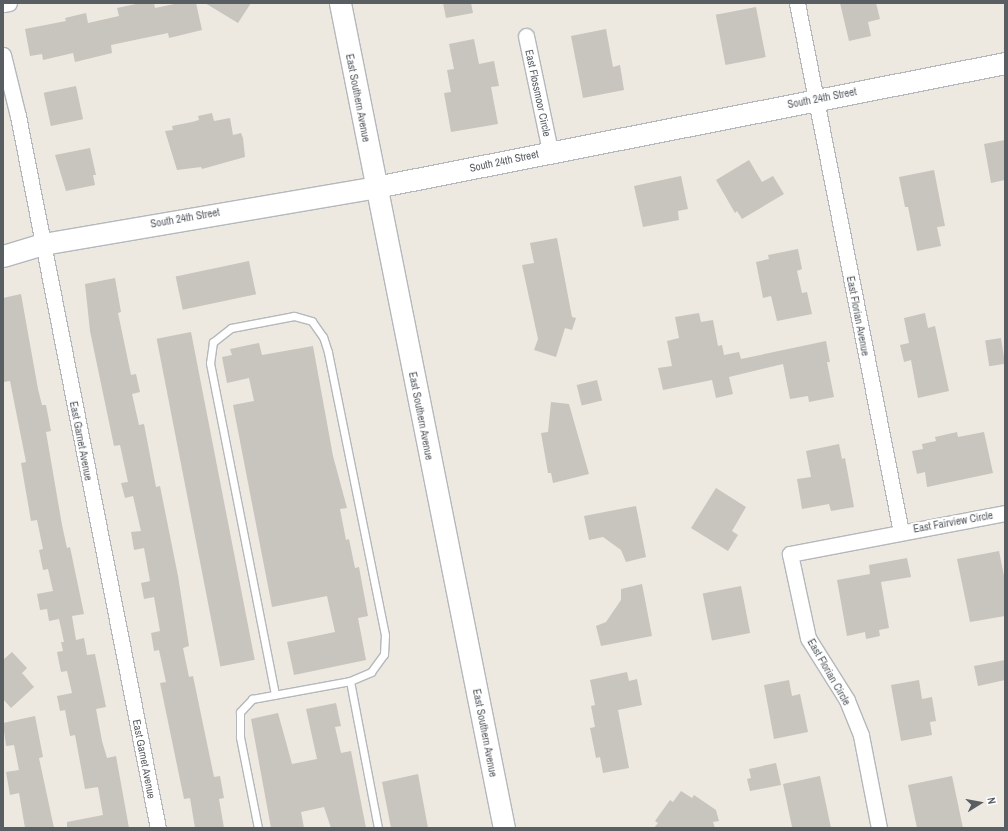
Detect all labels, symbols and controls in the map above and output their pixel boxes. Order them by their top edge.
street label: East Flossmoor Circle [522,48,554,138]
street label: East Southern Avenue [343,53,373,143]
street label: South 24th Street [786,85,858,111]
street label: South 24th Street [468,147,540,175]
street label: South 24th Street [149,205,221,231]
street label: East Florian Avenue [844,275,872,357]
street label: East Southern Avenue [406,371,436,461]
street label: East Garnet Avenue [67,400,95,482]
street label: East Fairview Circle [912,508,994,536]
street label: East Florian Circle [805,636,853,708]
street label: East Southern Avenue [470,688,500,778]
street label: East Garnet Avenue [130,718,158,800]
north arrow [960,783,1000,823]
text: N [984,796,999,805]

